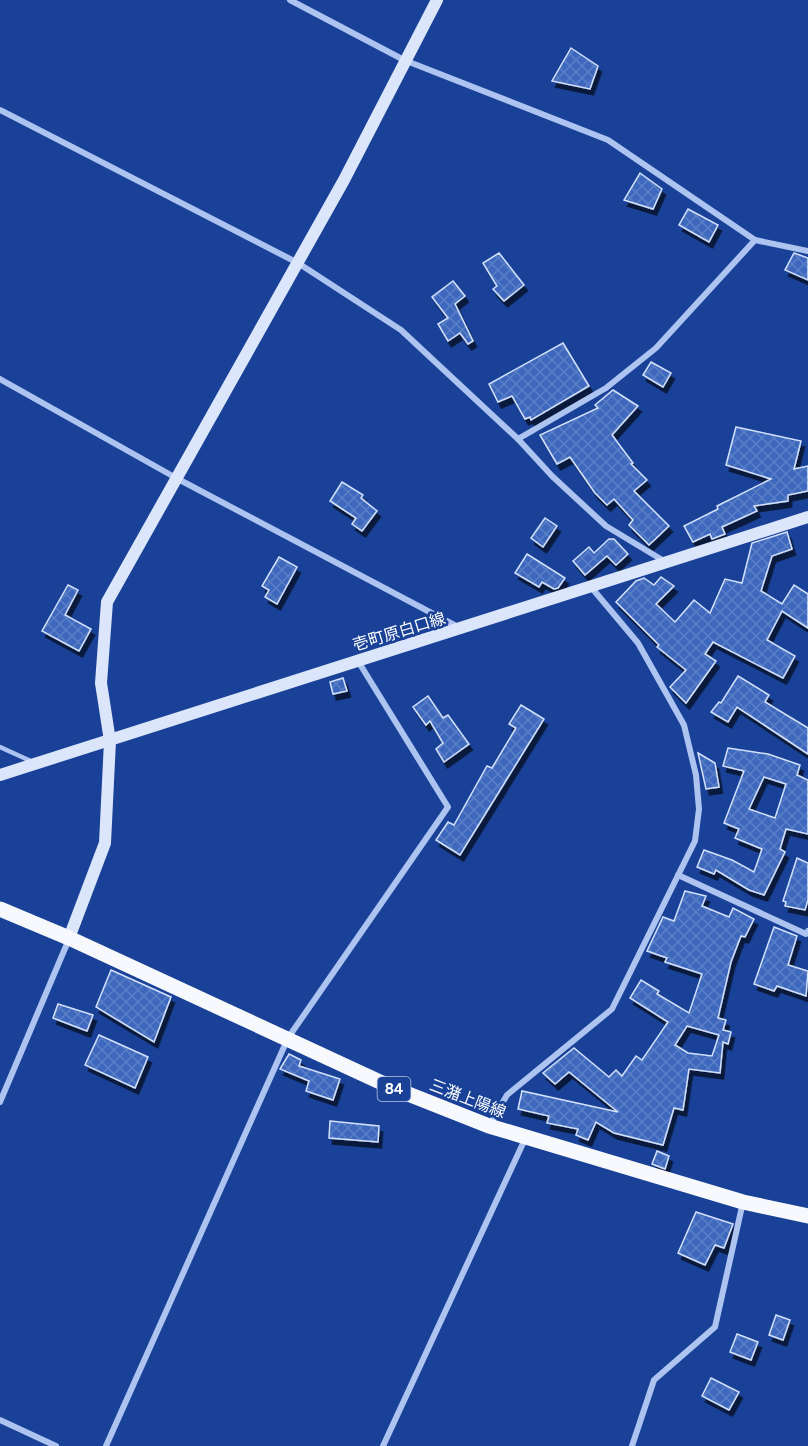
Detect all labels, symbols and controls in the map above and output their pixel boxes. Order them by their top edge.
street label: 壱町原白口線 [350,608,448,655]
street label: 三潴上陽線 [427,1075,509,1122]
road number: 84 [378,1077,410,1101]

